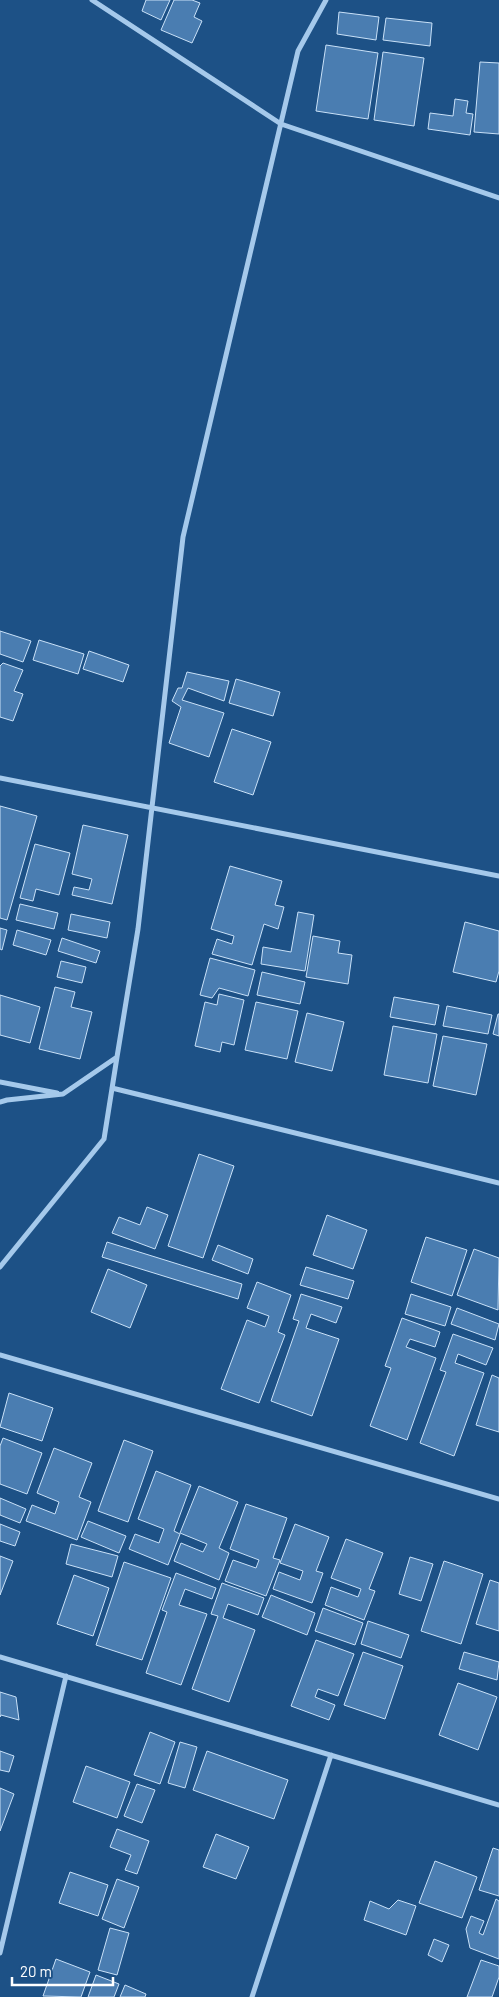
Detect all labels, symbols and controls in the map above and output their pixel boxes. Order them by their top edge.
scale bar [12,1954,114,1986]
text: 20 m [20,1962,52,1980]

